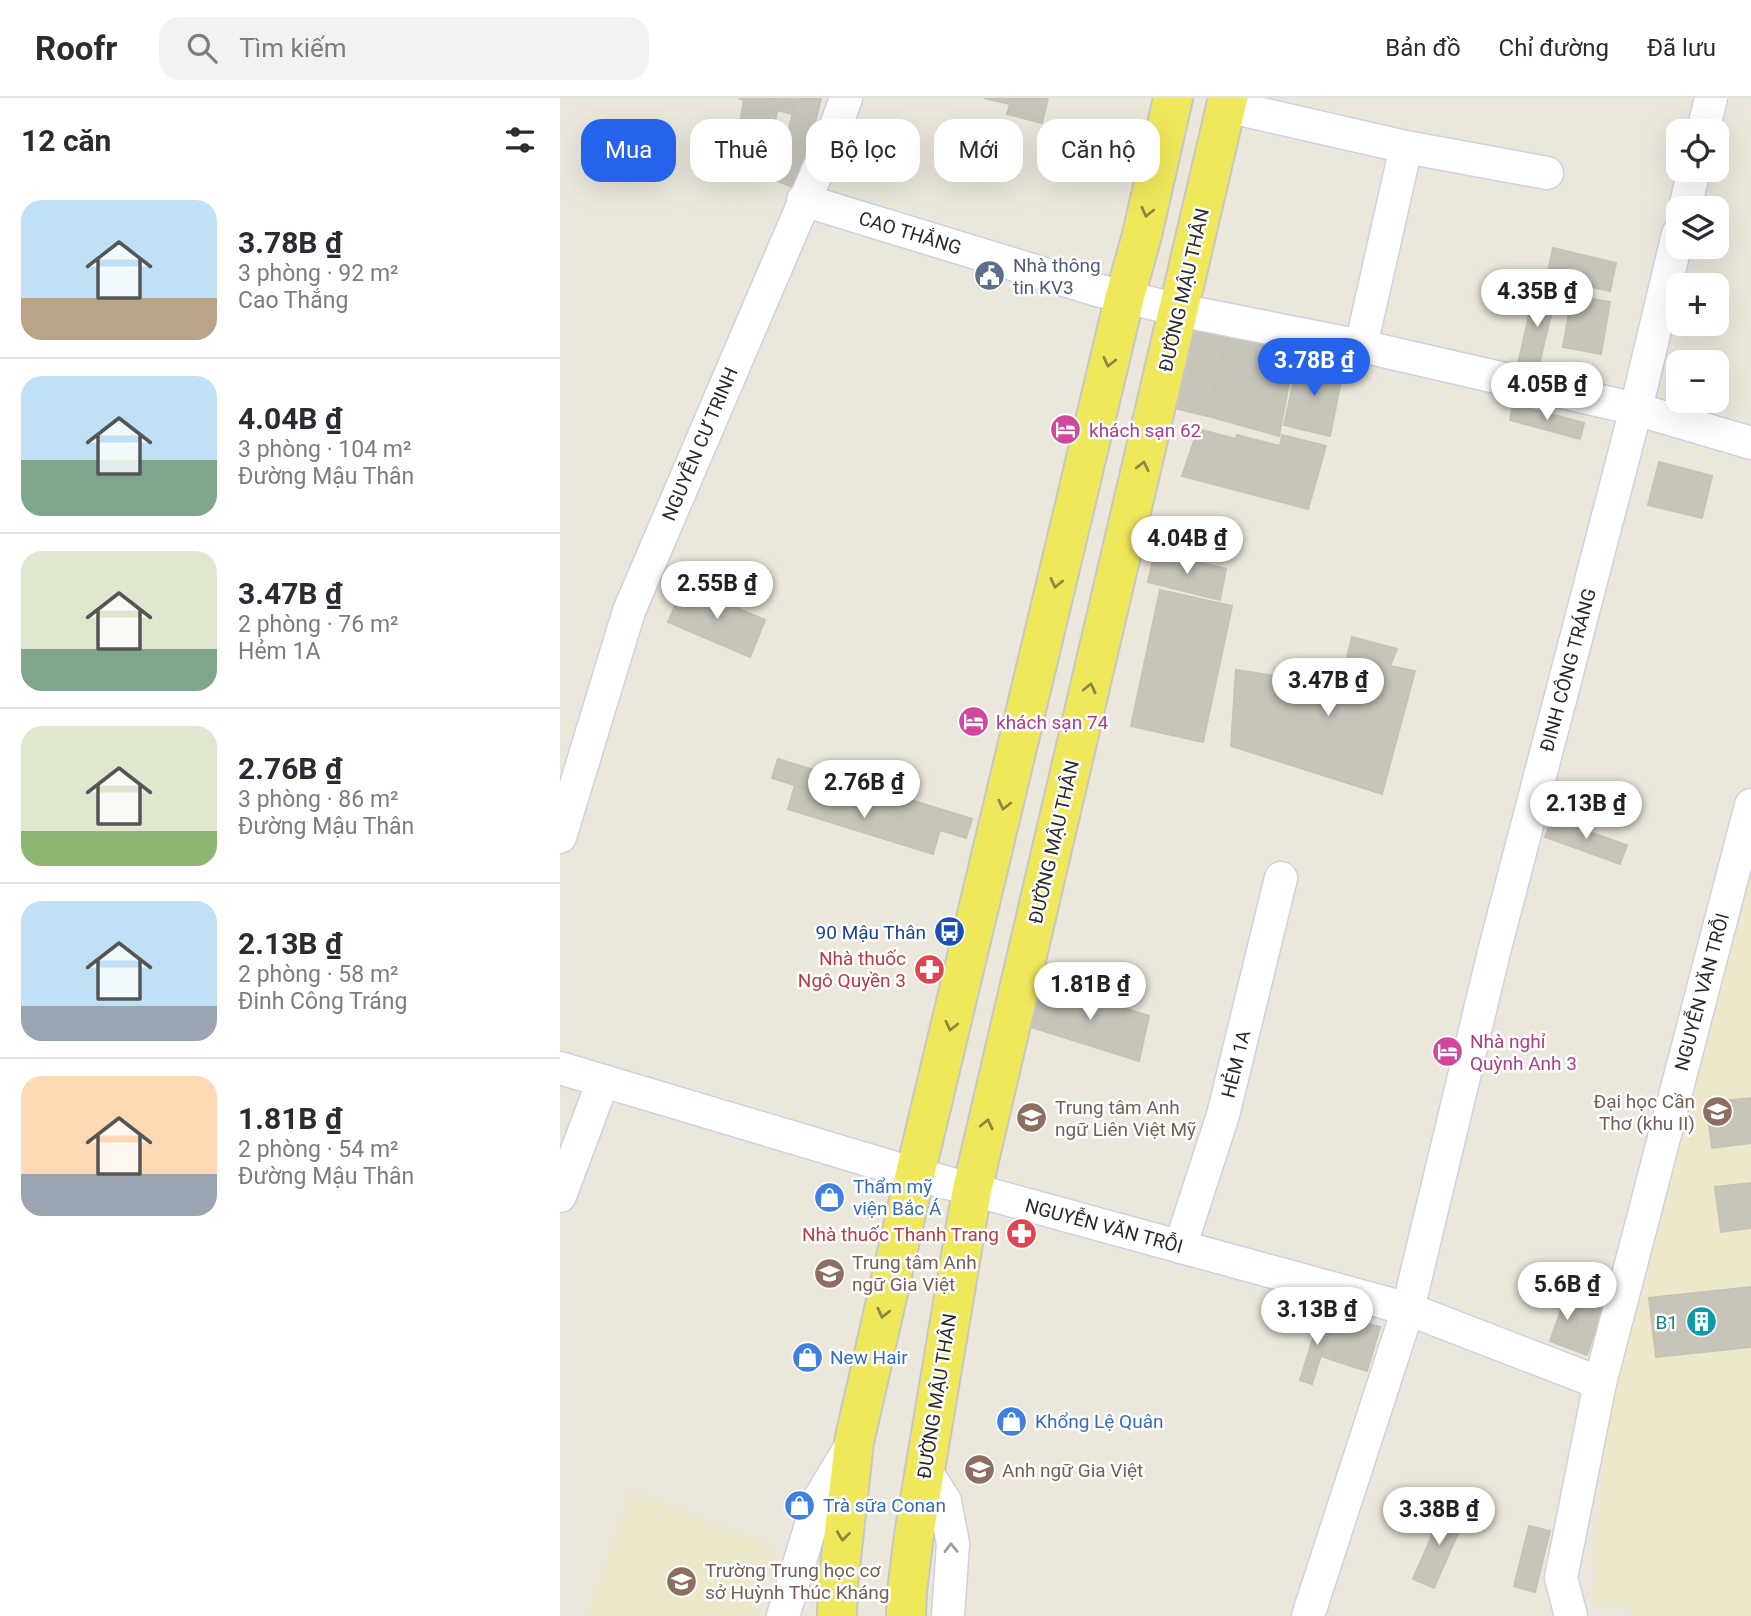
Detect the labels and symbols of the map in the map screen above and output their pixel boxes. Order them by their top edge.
one-way arrow [1141,206,1156,218]
street label: ĐƯỜNG MẬU THÂN [1154,206,1214,374]
street label: CAO THẮNG [856,207,964,259]
place label: Nhà thông tin KV3 [1013,254,1101,299]
public building icon: Nhà thông tin KV3 [973,259,1007,293]
pin: 4.35B ₫ [1472,270,1602,329]
pin: 3.78B ₫ [1249,338,1379,398]
one-way arrow [1103,356,1117,368]
pin: 4.05B ₫ [1482,362,1612,422]
street label: NGUYỄN CƯ TRINH [657,364,743,524]
hotel icon: khách sạn 62 [1049,413,1083,447]
place label: khách sạn 62 [1089,419,1201,442]
one-way arrow [1134,460,1149,472]
pin: 4.04B ₫ [1122,517,1252,576]
pin: 2.55B ₫ [652,561,782,621]
one-way arrow [1050,577,1065,589]
street label: ĐINH CÔNG TRÁNG [1535,586,1601,754]
pin: 3.47B ₫ [1263,658,1393,718]
one-way arrow [1082,682,1096,694]
hotel icon: khách sạn 74 [956,705,990,739]
place label: khách sạn 74 [996,711,1109,734]
street label: ĐƯỜNG MẬU THÂN [1024,758,1084,926]
pin: 2.76B ₫ [799,760,929,820]
pin: 2.13B ₫ [1521,782,1651,841]
one-way arrow [998,799,1012,811]
street label: NGUYỄN VĂN TRỖI [1670,911,1734,1073]
bus stop icon: 90 Mậu Thân [932,915,966,949]
place label: 90 Mậu Thân [816,921,926,944]
place label: Nhà thuốc Ngô Quyền 3 [798,947,906,992]
pharmacy icon: Nhà thuốc Ngô Quyền 3 [912,952,946,986]
pin: 1.81B ₫ [1025,962,1155,1022]
one-way arrow [945,1020,960,1032]
street label: HẺM 1A [1217,1027,1256,1100]
place label: Nhà nghỉ Quỳnh Anh 3 [1470,1030,1577,1075]
hotel icon: Nhà nghỉ Quỳnh Anh 3 [1430,1035,1464,1069]
place label: Đại học Cần Thơ (khu II) [1593,1090,1695,1135]
school or university icon: Đại học Cần Thơ (khu II) [1701,1095,1735,1129]
place label: Trung tâm Anh ngữ Liên Việt Mỹ [1055,1096,1196,1141]
school or university icon: Trung tâm Anh ngữ Liên Việt Mỹ [1015,1101,1049,1135]
one-way arrow [979,1118,994,1130]
place label: Thẩm mỹ viện Bắc Á [853,1175,942,1220]
shop icon: Thẩm mỹ viện Bắc Á [813,1180,847,1214]
street label: NGUYỄN VĂN TRỖI [1023,1194,1185,1258]
pharmacy icon: Nhà thuốc Thanh Trang [1005,1217,1039,1251]
place label: Nhà thuốc Thanh Trang [802,1223,999,1246]
place label: Trung tâm Anh ngữ Gia Việt [852,1251,977,1296]
school or university icon: Trung tâm Anh ngữ Gia Việt [812,1256,846,1290]
pin: 5.6B ₫ [1510,1262,1624,1322]
pin: 3.13B ₫ [1252,1288,1382,1347]
building icon: B1 [1684,1305,1718,1339]
one-way arrow [877,1306,892,1318]
place label: B1 [1655,1311,1678,1334]
street label: ĐƯỜNG MẬU THÂN [913,1312,961,1480]
shop icon: New Hair [790,1340,824,1374]
place label: New Hair [830,1346,908,1369]
shop icon: Khổng Lệ Quân [995,1404,1029,1438]
place label: Khổng Lệ Quân [1035,1410,1164,1433]
school or university icon: Anh ngữ Gia Việt [962,1453,996,1487]
place label: Anh ngữ Gia Việt [1002,1459,1143,1482]
shop icon: Trà sữa Conan [783,1488,817,1522]
pin: 3.38B ₫ [1374,1488,1504,1547]
place label: Trà sữa Conan [823,1494,946,1517]
one-way arrow [836,1530,851,1542]
one-way arrow [944,1542,959,1553]
place label: Trường Trung học cơ sở Huỳnh Thúc Kháng [705,1559,890,1604]
school or university icon: Trường Trung học cơ sở Huỳnh Thúc Kháng [665,1564,699,1598]

